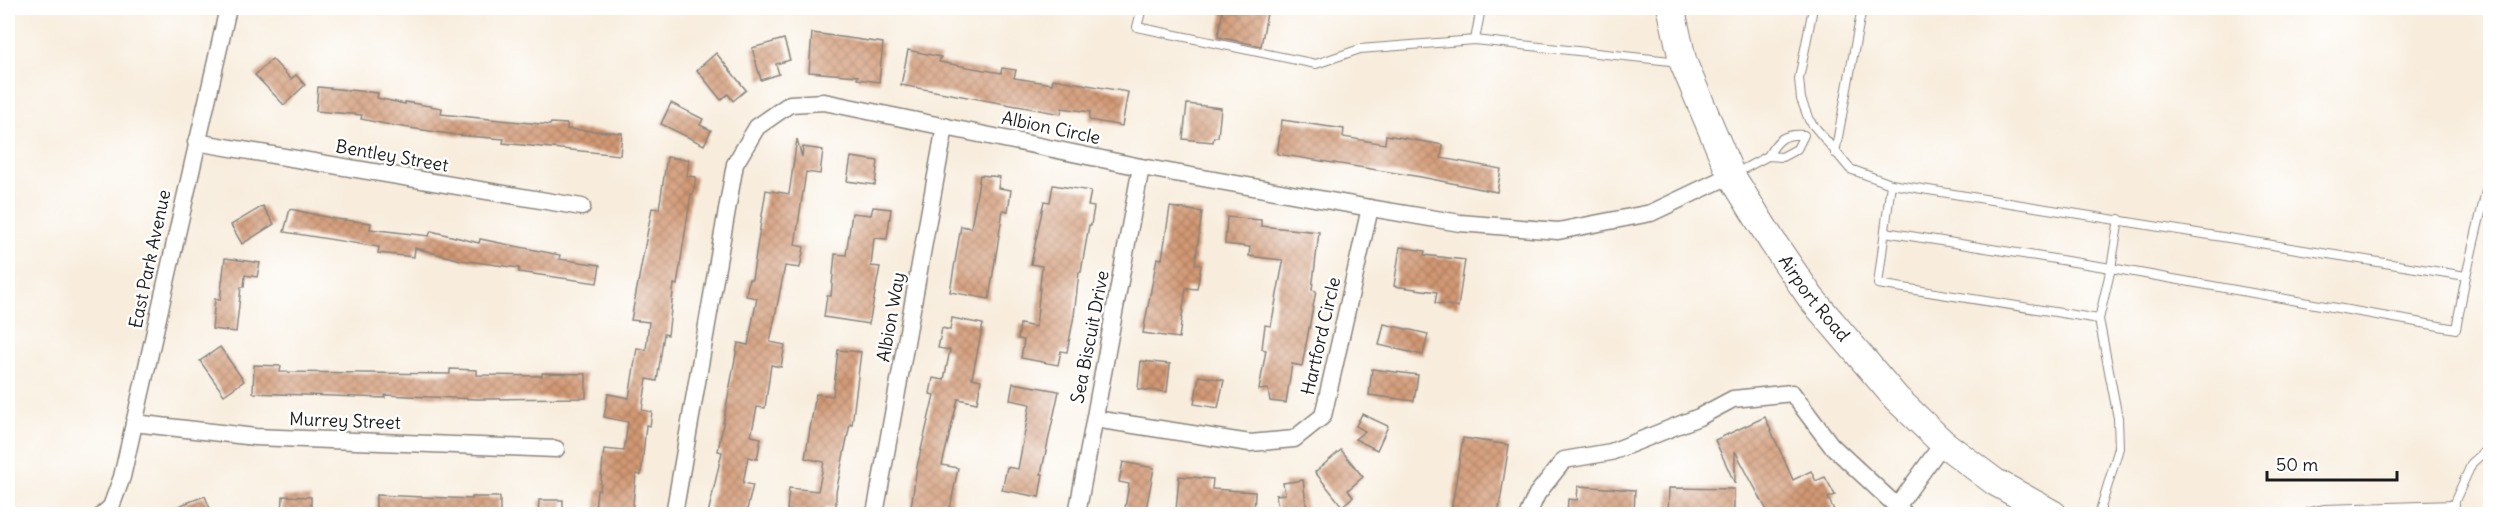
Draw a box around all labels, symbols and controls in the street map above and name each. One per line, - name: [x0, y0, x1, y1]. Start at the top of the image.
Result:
- street label: Albion Circle: [1000, 106, 1103, 149]
- street label: Bentley Street: [334, 134, 450, 177]
- street label: East Park Avenue: [124, 188, 175, 330]
- street label: Airport Road: [1774, 250, 1855, 346]
- street label: Sea Biscuit Drive: [1065, 268, 1114, 405]
- street label: Albion Way: [871, 270, 910, 364]
- street label: Hartford Circle: [1296, 275, 1345, 397]
- street label: Murrey Street: [289, 407, 401, 434]
- scale bar: [2267, 444, 2398, 482]
- text: 50 m: [2276, 453, 2318, 476]

